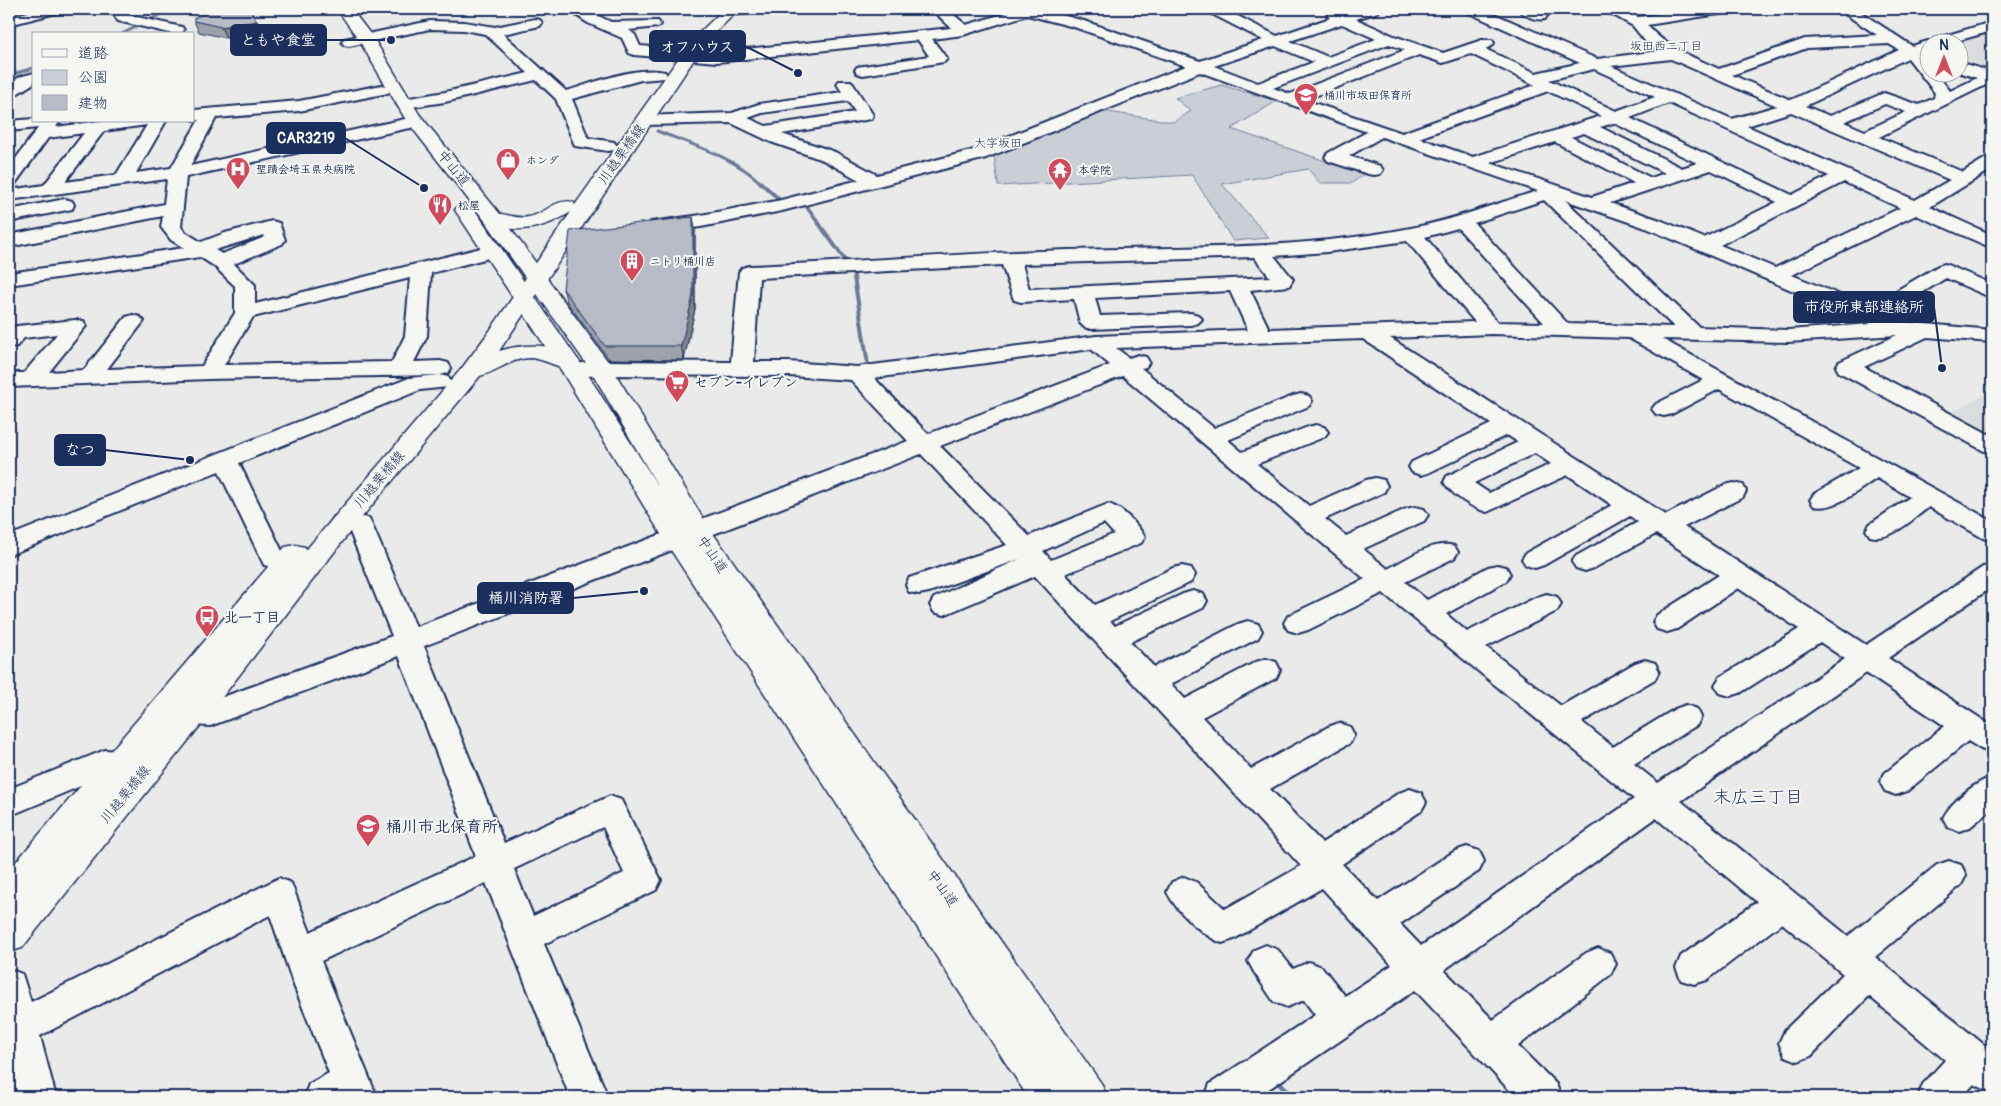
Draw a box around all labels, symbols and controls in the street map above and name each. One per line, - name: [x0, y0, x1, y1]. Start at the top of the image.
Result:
- callout: ともや食堂: [231, 25, 326, 55]
- text: ともや食堂: [240, 31, 316, 50]
- callout: オフハウス: [650, 31, 745, 61]
- legend: [32, 32, 195, 122]
- north arrow: [1918, 32, 1968, 82]
- text: N: [1939, 37, 1949, 54]
- text: オフハウス: [660, 38, 734, 57]
- district label: 坂田西二丁目: [1630, 39, 1702, 54]
- text: 道路: [78, 44, 108, 63]
- text: 公園: [78, 68, 108, 87]
- school or university icon: 桶川市坂田保育所: [1293, 82, 1319, 116]
- place label: 桶川市坂田保育所: [1324, 89, 1412, 102]
- text: 建物: [78, 94, 108, 113]
- street label: 川越栗橋線: [594, 121, 648, 188]
- callout: CAR3219: [267, 123, 345, 153]
- text: CAR3219: [277, 129, 335, 148]
- district label: 大字坂田: [974, 136, 1022, 151]
- street label: 中山道: [434, 147, 473, 190]
- shop icon: ホンダ: [495, 147, 521, 181]
- place label: ホンダ: [526, 154, 559, 167]
- hospital icon: 聖蹟会埼玉県央病院: [225, 156, 251, 190]
- temple icon: 本学院: [1047, 157, 1073, 191]
- place label: 聖蹟会埼玉県央病院: [256, 163, 355, 176]
- place label: 本学院: [1078, 164, 1111, 177]
- restaurant icon: 松屋: [427, 192, 453, 226]
- place label: 松屋: [458, 199, 480, 212]
- building icon: ニトリ桶川店: [619, 248, 645, 282]
- place label: ニトリ桶川店: [650, 255, 716, 268]
- callout: 市役所東部連絡所: [1794, 292, 1934, 322]
- text: 市役所東部連絡所: [1804, 298, 1924, 317]
- supermarket icon: セブン-イレブン: [664, 369, 690, 403]
- place label: セブン-イレブン: [694, 374, 798, 391]
- callout: なつ: [55, 435, 105, 465]
- text: なつ: [65, 441, 95, 460]
- street label: 川越栗橋線: [350, 447, 408, 512]
- street label: 中山道: [694, 532, 731, 576]
- callout: 桶川消防署: [478, 583, 573, 613]
- text: 桶川消防署: [488, 589, 564, 608]
- bus stop icon: 北一丁目: [194, 604, 220, 638]
- place label: 北一丁目: [224, 609, 280, 626]
- street label: 川越栗橋線: [97, 762, 154, 827]
- district label: 末広三丁目: [1713, 786, 1803, 809]
- school or university icon: 桶川市北保育所: [355, 813, 381, 847]
- place label: 桶川市北保育所: [386, 817, 498, 837]
- street label: 中山道: [924, 866, 962, 910]

